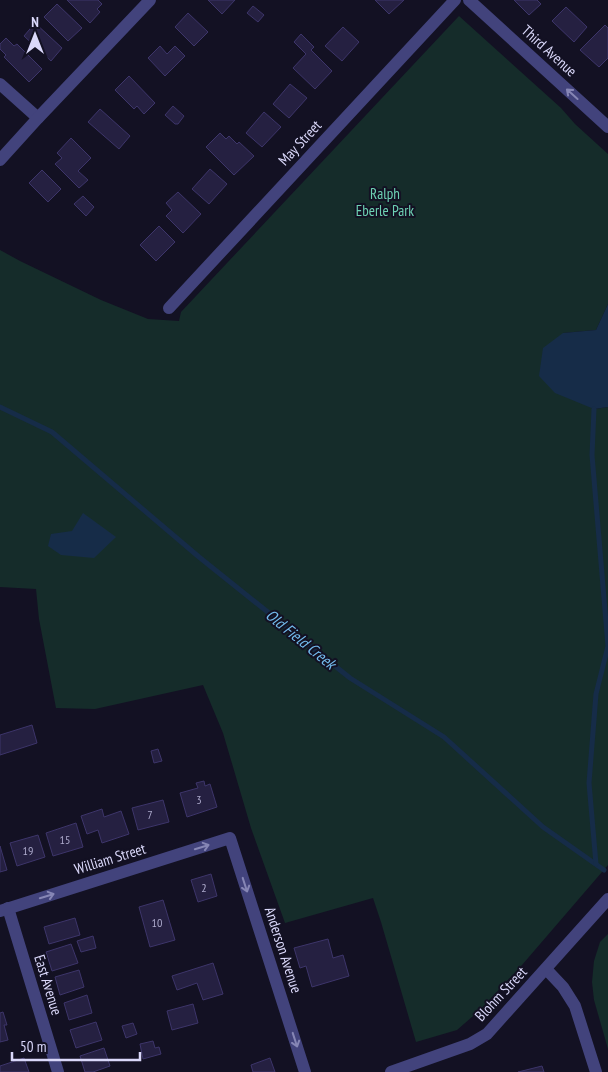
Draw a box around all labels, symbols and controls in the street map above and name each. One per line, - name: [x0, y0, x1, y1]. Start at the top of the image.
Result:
- north arrow: [10, 10, 60, 60]
- text: N: [31, 13, 39, 31]
- street label: Third Avenue: [518, 21, 581, 80]
- one-way arrow: [566, 88, 578, 100]
- street label: May Street: [274, 116, 325, 169]
- park label: Ralph Eberle Park: [356, 184, 414, 220]
- water label: Old Field Creek: [262, 605, 341, 674]
- house number: 3: [196, 792, 202, 807]
- house number: 7: [147, 807, 153, 822]
- house number: 15: [60, 832, 70, 847]
- street label: William Street: [72, 839, 148, 878]
- one-way arrow: [193, 842, 209, 852]
- house number: 19: [23, 843, 33, 858]
- one-way arrow: [241, 876, 250, 892]
- house number: 2: [201, 880, 207, 895]
- one-way arrow: [38, 891, 54, 901]
- street label: Anderson Avenue: [261, 904, 306, 995]
- house number: 10: [152, 915, 162, 930]
- street label: East Avenue: [30, 952, 67, 1017]
- street label: Blohm Street: [471, 962, 531, 1025]
- scale bar: [12, 1030, 140, 1062]
- one-way arrow: [290, 1031, 300, 1047]
- text: 50 m: [20, 1037, 46, 1056]

